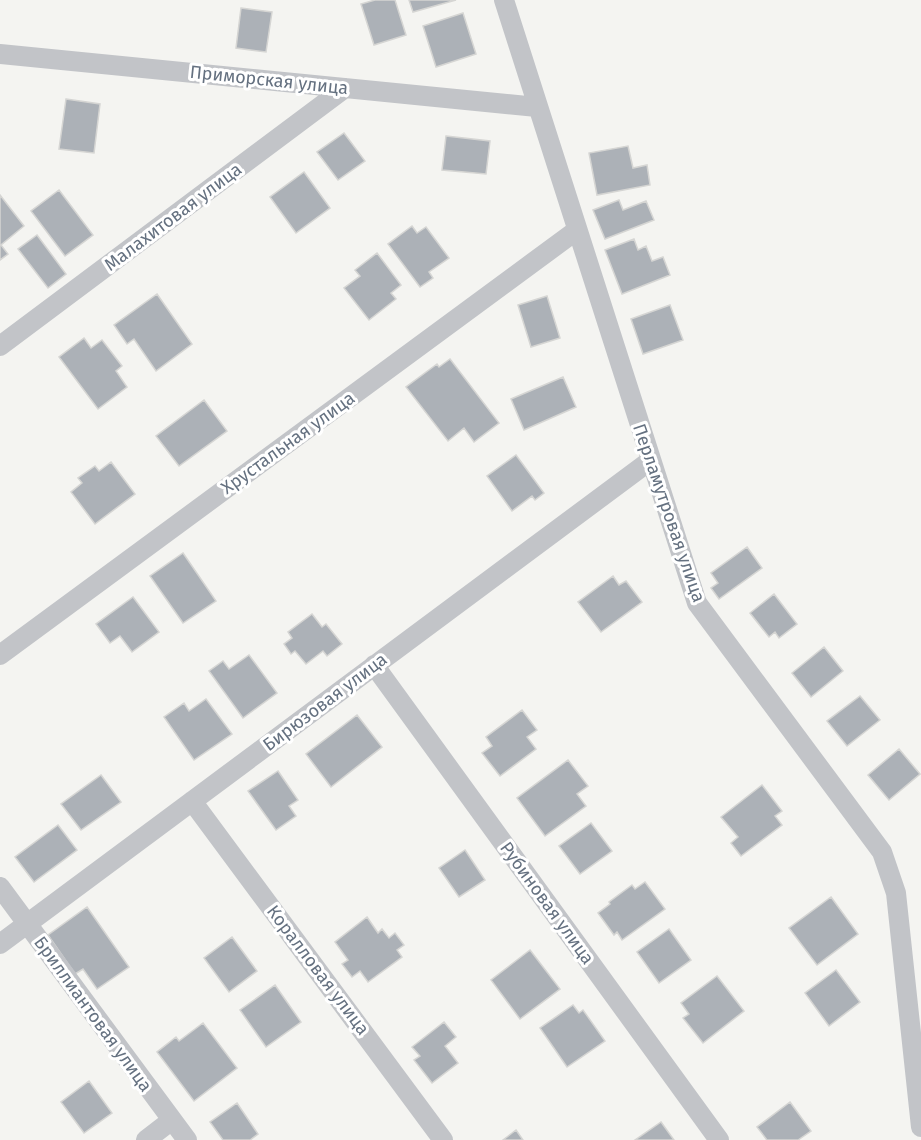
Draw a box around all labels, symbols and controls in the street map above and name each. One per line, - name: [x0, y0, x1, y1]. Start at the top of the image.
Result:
- street label: Приморская улица: [189, 61, 349, 99]
- street label: Малахитовая улица: [100, 158, 246, 276]
- street label: Хрустальная улица: [217, 387, 359, 499]
- street label: Перламутровая улица: [628, 421, 710, 605]
- street label: Бирюзовая улица: [259, 648, 391, 756]
- street label: Рубиновая улица: [495, 837, 599, 969]
- street label: Коралловая улица: [262, 901, 374, 1039]
- street label: Бриллиантовая улица: [29, 932, 157, 1096]

